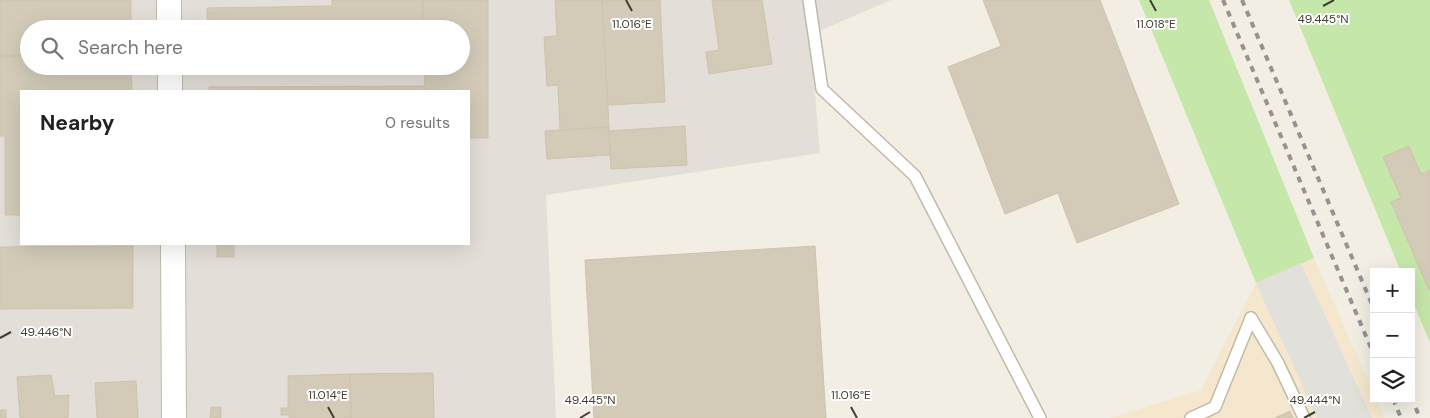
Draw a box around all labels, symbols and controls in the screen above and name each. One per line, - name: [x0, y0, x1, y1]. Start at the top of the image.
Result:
- text: 49.445°N: [1297, 11, 1349, 27]
- text: 11.016°E: [612, 16, 652, 32]
- text: 11.018°E: [1136, 16, 1176, 32]
- search box: [20, 20, 470, 75]
- icon: search: [38, 34, 66, 62]
- text: Search here: [78, 35, 183, 60]
- text: Nearby: [40, 109, 114, 137]
- text: 0 results: [385, 112, 450, 133]
- map controls: [1370, 268, 1415, 403]
- button: +: [1370, 268, 1415, 313]
- button: −: [1370, 313, 1415, 358]
- text: 49.446°N: [20, 324, 72, 340]
- button: layers: [1370, 358, 1415, 403]
- text: 11.014°E: [308, 387, 348, 403]
- text: 11.016°E: [831, 387, 871, 403]
- text: 49.445°N: [564, 392, 616, 408]
- text: 49.444°N: [1289, 392, 1341, 408]

